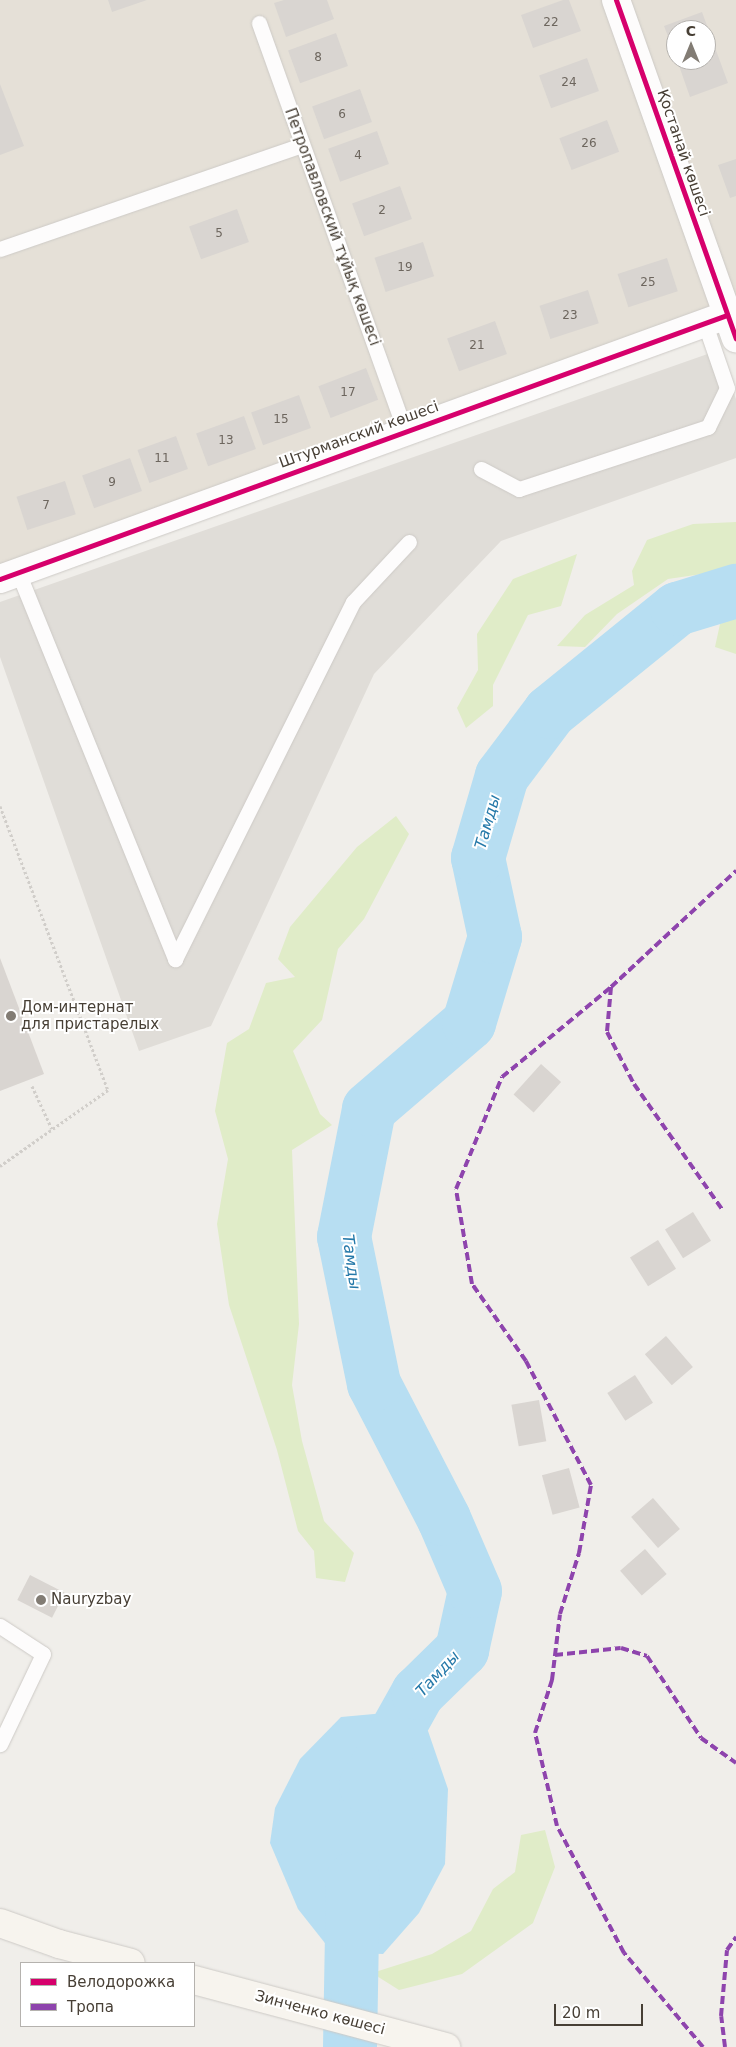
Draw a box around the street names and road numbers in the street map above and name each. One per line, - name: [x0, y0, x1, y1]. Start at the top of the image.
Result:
- street label: Қостанай көшесі: [653, 87, 713, 219]
- street label: Петропавловский тұйық көшесі: [281, 106, 383, 348]
- street label: Штурманский көшесі: [277, 398, 441, 472]
- street label: Зинченко көшесі: [253, 1987, 387, 2039]

